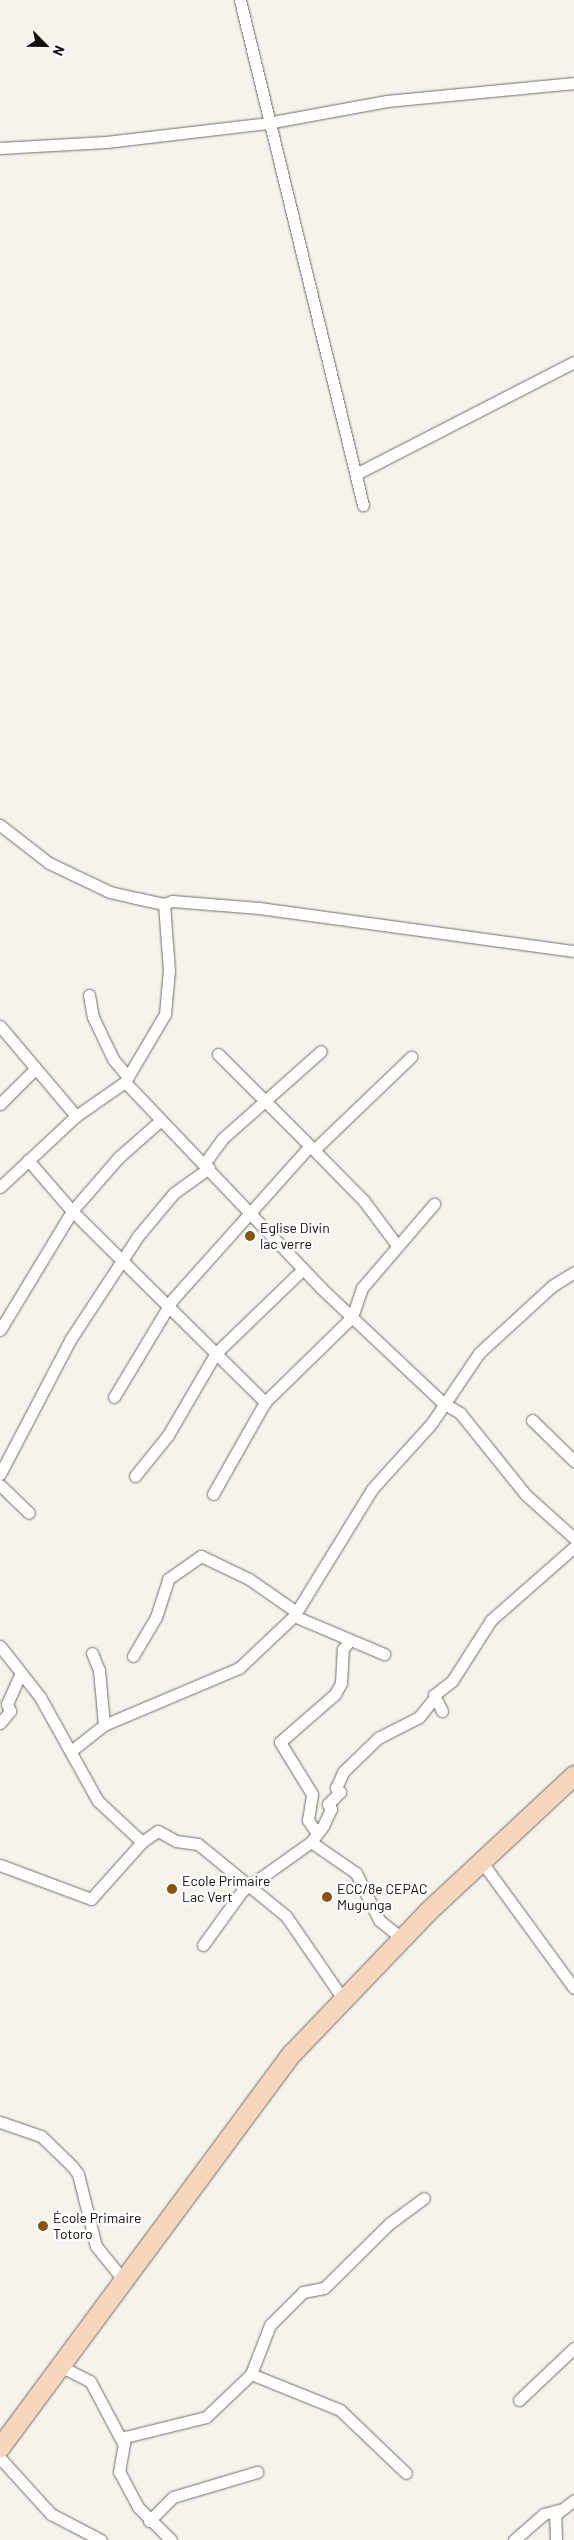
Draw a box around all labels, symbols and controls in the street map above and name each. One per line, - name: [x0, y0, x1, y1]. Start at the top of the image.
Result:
- north arrow: [20, 20, 70, 70]
- text: N: [50, 43, 69, 59]
- place label: Eglise Divin lac verre: [260, 1220, 330, 1252]
- marker: Eglise Divin lac verre: [244, 1230, 256, 1242]
- place label: Ecole Primaire Lac Vert: [182, 1873, 271, 1905]
- place label: ECC/8e CEPAC Mugunga: [337, 1881, 427, 1914]
- marker: Ecole Primaire Lac Vert: [166, 1883, 178, 1895]
- marker: ECC/8e CEPAC Mugunga: [321, 1891, 333, 1903]
- place label: École Primaire Totoro: [53, 2210, 142, 2242]
- marker: École Primaire Totoro: [37, 2220, 49, 2232]

